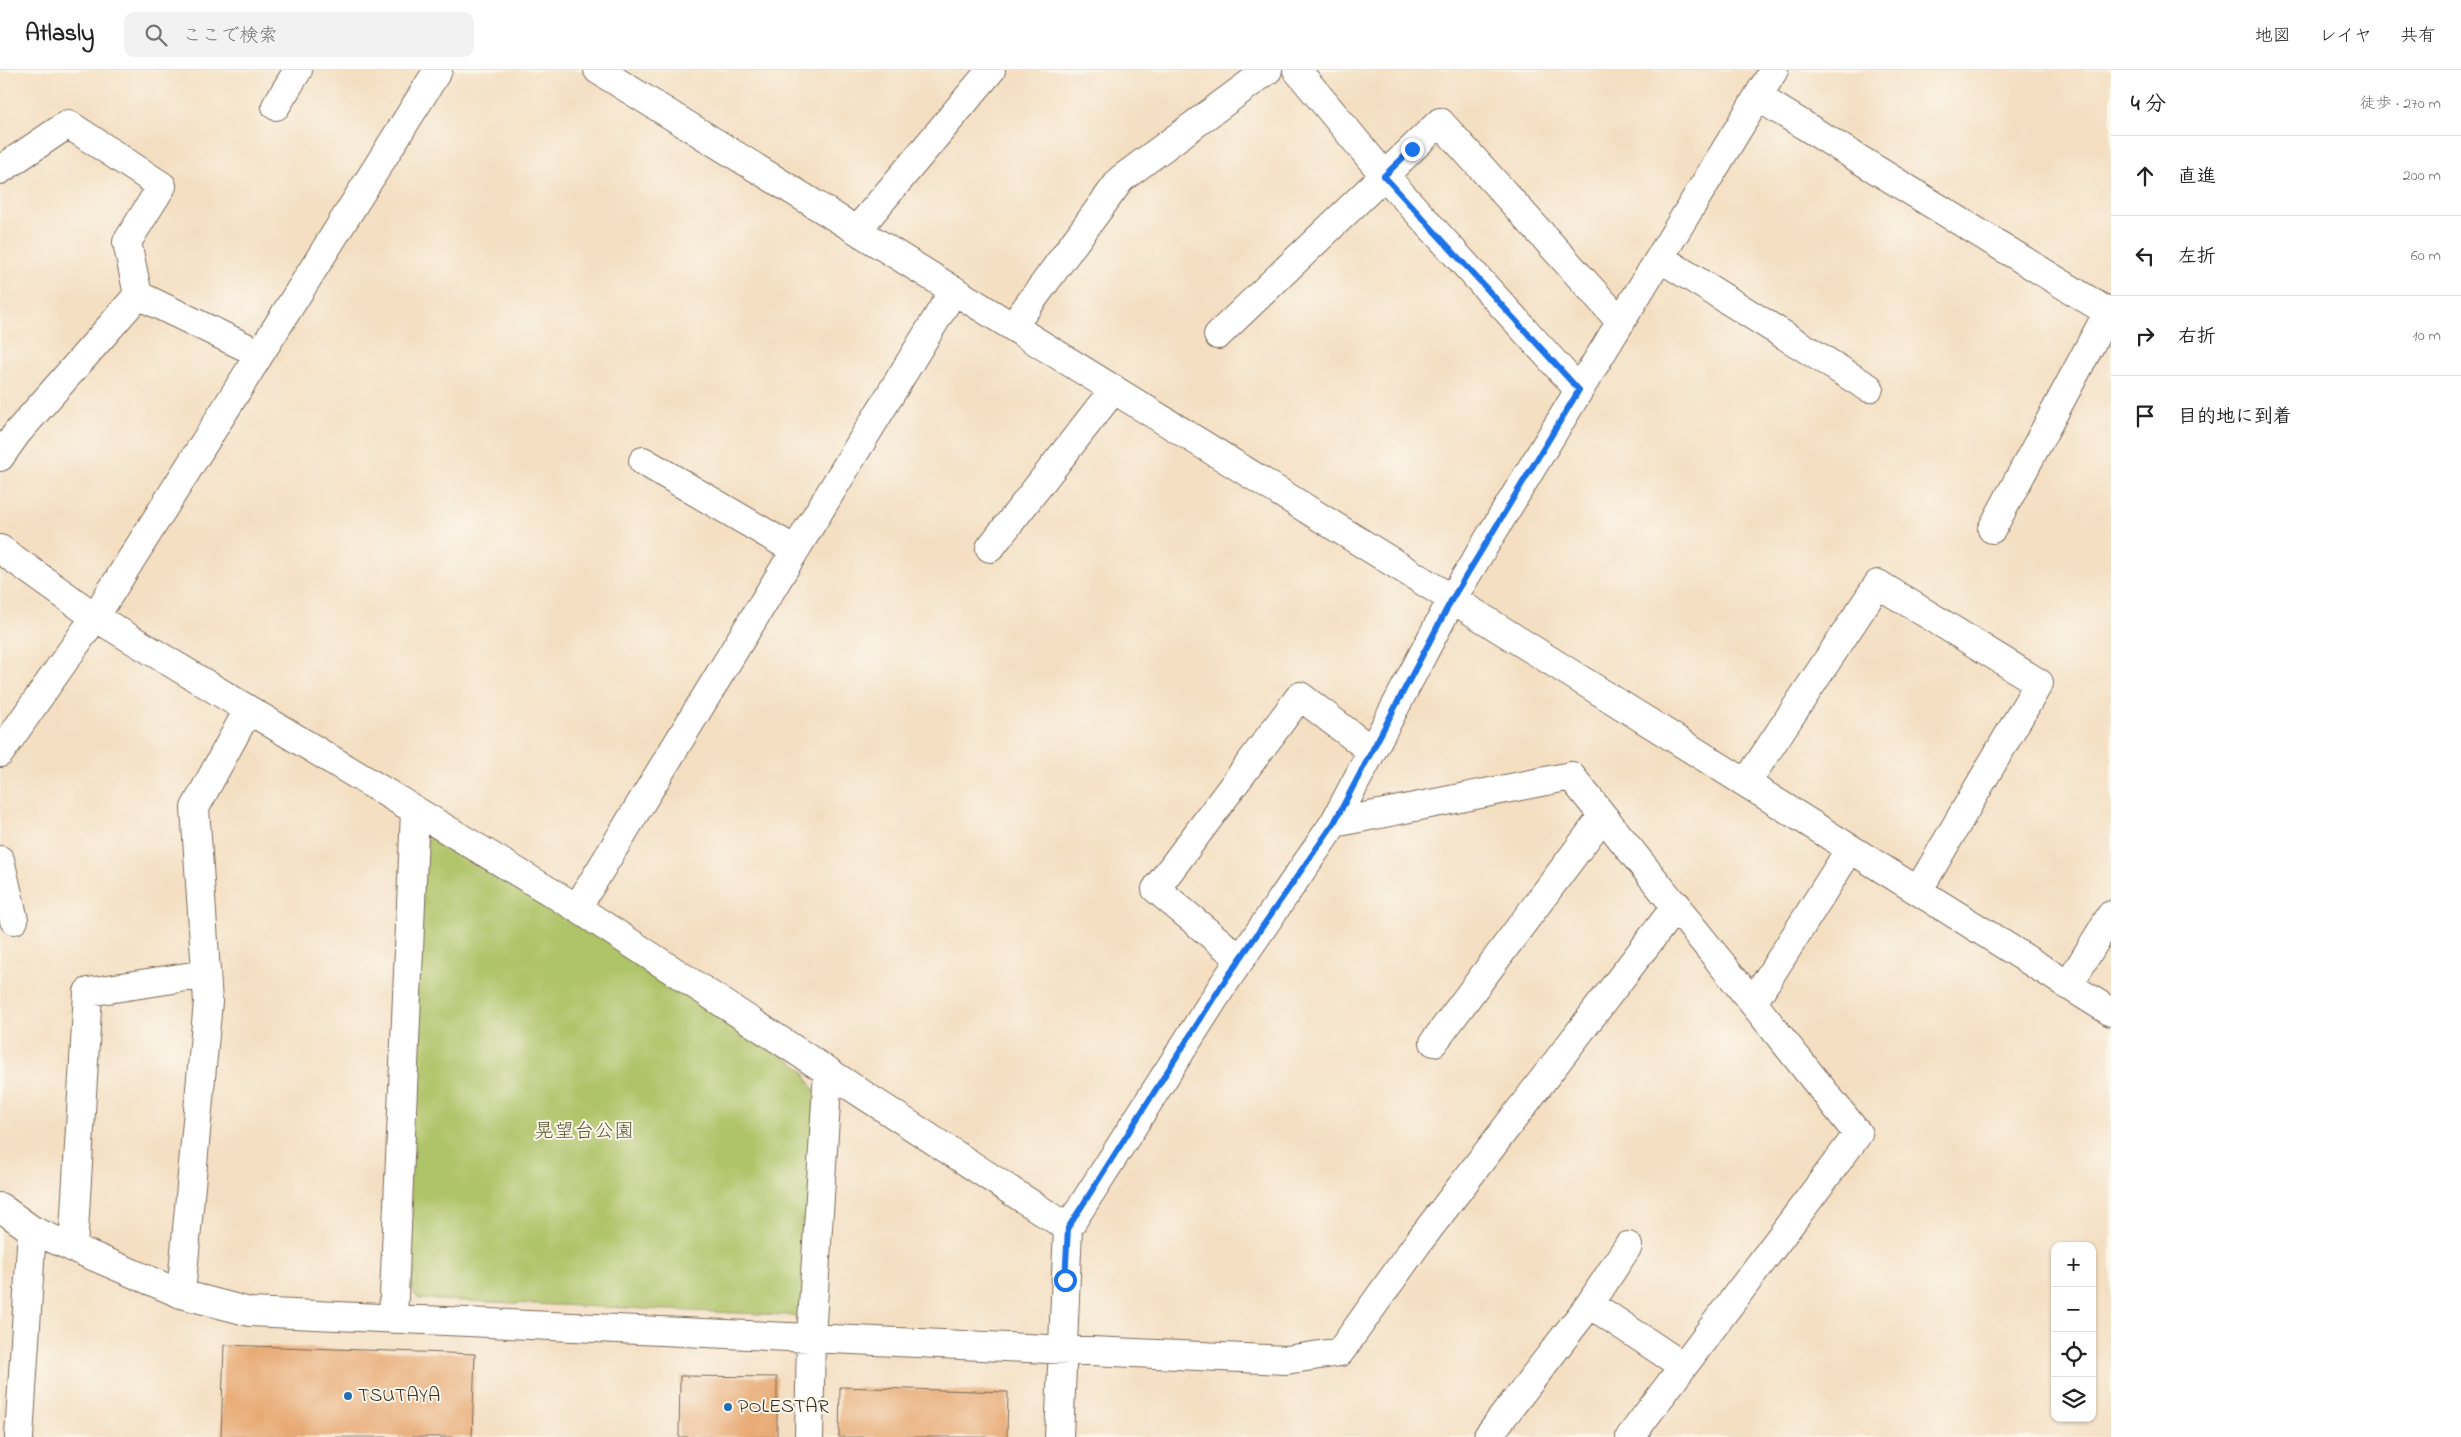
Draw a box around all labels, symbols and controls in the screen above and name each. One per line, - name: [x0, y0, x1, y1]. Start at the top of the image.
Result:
- search box: [124, 12, 474, 57]
- text: Atlasly: [25, 17, 94, 52]
- icon: search: [142, 21, 170, 49]
- text: ここで検索: [182, 23, 277, 50]
- text: 地図: [2255, 24, 2291, 50]
- text: レイヤ: [2319, 24, 2372, 50]
- text: 共有: [2400, 24, 2436, 50]
- text: 4 分: [2131, 90, 2166, 120]
- text: 徒歩 · 270 m: [2360, 92, 2441, 116]
- route end: [1401, 138, 1424, 161]
- icon: ahead: [2131, 162, 2159, 190]
- text: 直進: [2178, 164, 2216, 191]
- text: 200 m: [2403, 164, 2441, 188]
- icon: left: [2131, 242, 2159, 270]
- text: 左折: [2178, 244, 2216, 271]
- text: 60 m: [2411, 244, 2441, 268]
- icon: right: [2131, 322, 2159, 350]
- text: 右折: [2178, 324, 2216, 351]
- text: 10 m: [2413, 324, 2441, 348]
- icon: arrive: [2131, 402, 2159, 430]
- text: 目的地に到着: [2178, 404, 2292, 431]
- park label: 晃望台公園: [534, 1118, 634, 1147]
- map controls: [2051, 1242, 2096, 1422]
- button: +: [2051, 1242, 2096, 1287]
- route start: [1054, 1269, 1077, 1292]
- button: −: [2051, 1287, 2096, 1332]
- button: locate: [2051, 1332, 2096, 1377]
- button: layers: [2051, 1377, 2096, 1422]
- place label: TSUTAYA: [358, 1382, 440, 1411]
- marker: TSUTAYA: [342, 1390, 354, 1402]
- place label: POLESTAR: [738, 1393, 830, 1422]
- marker: POLESTAR: [722, 1401, 734, 1413]

